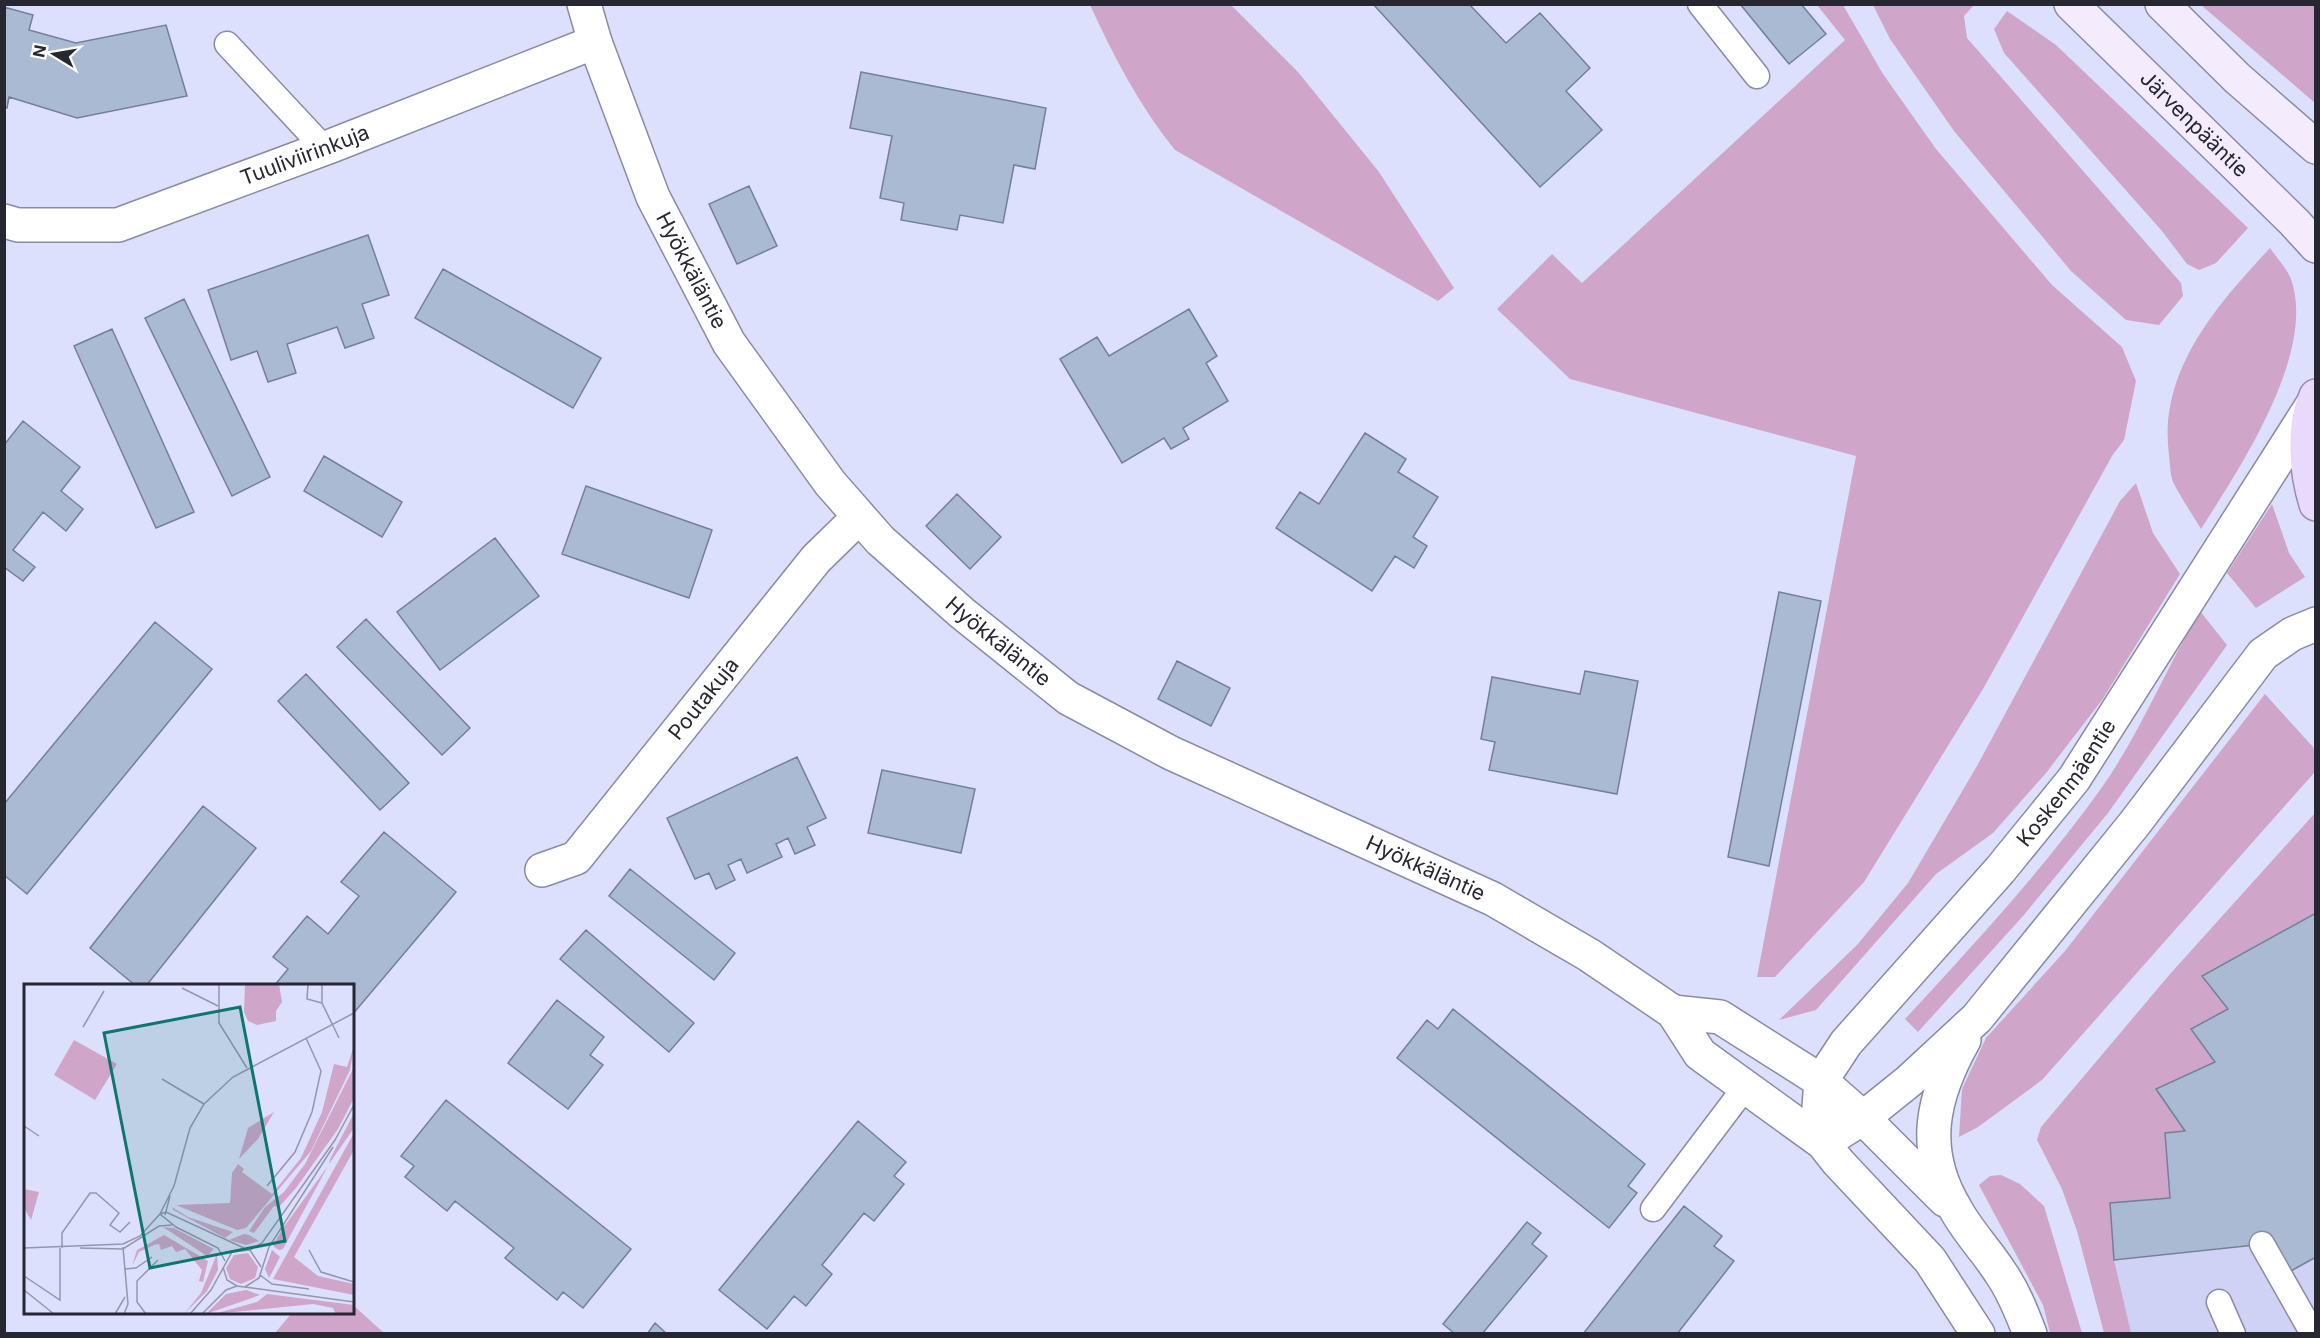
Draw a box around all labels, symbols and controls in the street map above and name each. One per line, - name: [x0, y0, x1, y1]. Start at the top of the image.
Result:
- north arrow: [24, 24, 84, 84]
- text: N: [28, 43, 50, 59]
- street label: Järvenpääntie: [2135, 66, 2254, 182]
- street label: Tuuliviirinkuja: [237, 119, 373, 190]
- street label: Hyökkäläntie: [651, 208, 732, 333]
- street label: Hyökkäläntie: [941, 591, 1056, 691]
- street label: Poutakuja: [663, 653, 744, 745]
- street label: Koskenmäentie: [2011, 714, 2121, 851]
- street label: Hyökkäläntie: [1362, 830, 1489, 906]
- inset map: [24, 984, 354, 1314]

